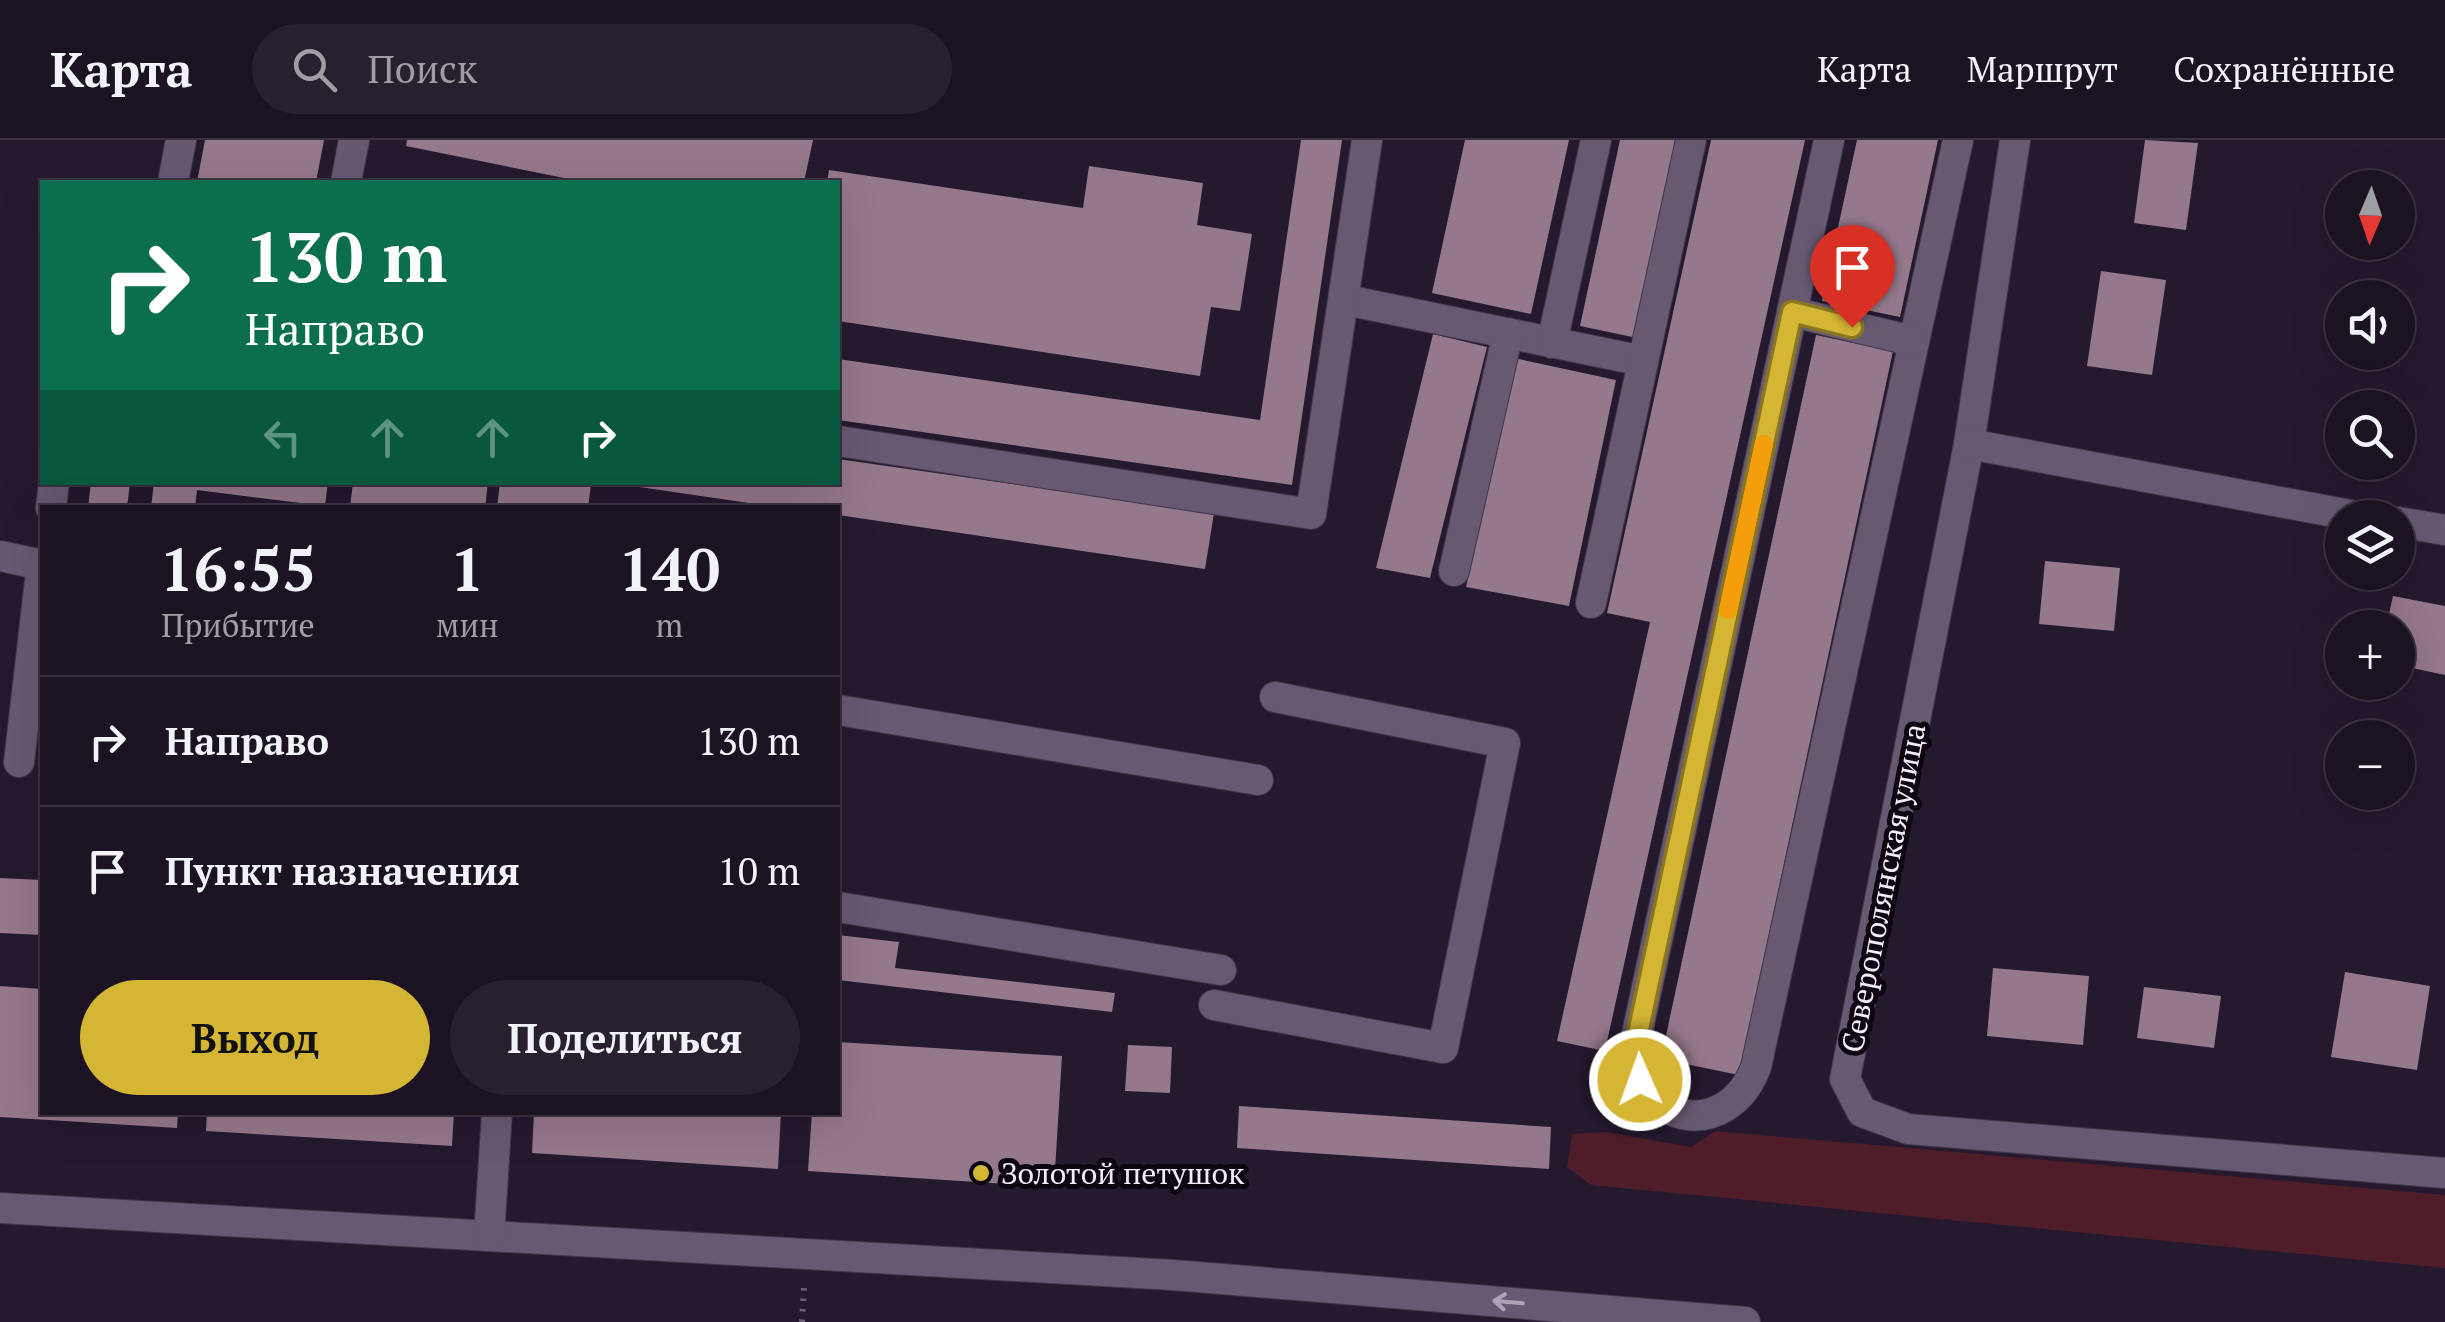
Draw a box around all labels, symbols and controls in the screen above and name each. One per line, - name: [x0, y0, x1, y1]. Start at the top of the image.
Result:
- search box: [252, 24, 952, 114]
- text: Карта: [50, 37, 192, 101]
- icon: search: [287, 42, 342, 97]
- text: Поиск: [367, 44, 477, 94]
- text: Карта: [1817, 46, 1912, 92]
- text: Маршрут: [1967, 46, 2118, 92]
- text: Сохранённые: [2173, 46, 2395, 92]
- north arrow: [2325, 170, 2415, 260]
- map controls: [2325, 170, 2415, 810]
- text: 130 m: [245, 209, 447, 302]
- icon: right: [80, 220, 210, 350]
- pin: [1810, 225, 1895, 328]
- icon: arrive: [1825, 240, 1880, 295]
- button: sound: [2325, 280, 2415, 370]
- text: Направо: [245, 298, 425, 358]
- button: search: [2325, 390, 2415, 480]
- icon: left: [255, 410, 310, 465]
- icon: ahead: [360, 410, 415, 465]
- icon: ahead: [465, 410, 520, 465]
- icon: right: [570, 410, 625, 465]
- button: layers: [2325, 500, 2415, 590]
- text: 16:55: [160, 529, 316, 608]
- text: 1: [450, 529, 484, 608]
- text: 140: [618, 529, 720, 608]
- text: Прибытие: [161, 604, 315, 646]
- text: мин: [436, 604, 499, 646]
- text: m: [655, 604, 683, 646]
- button: +: [2325, 610, 2415, 700]
- icon: right: [80, 714, 135, 769]
- text: Направо: [165, 716, 329, 766]
- text: 130 m: [697, 716, 800, 766]
- street label: Северополянская улица: [1831, 720, 1935, 1056]
- button: −: [2325, 720, 2415, 810]
- icon: arrive: [80, 844, 135, 899]
- text: Пункт назначения: [165, 846, 520, 896]
- text: 10 m: [717, 846, 800, 896]
- button: Выход: [80, 980, 430, 1095]
- button: Поделиться: [450, 980, 800, 1095]
- position arrow: [1588, 1028, 1692, 1132]
- place label: Золотой петушок: [1001, 1153, 1245, 1193]
- marker: Золотой петушок: [970, 1162, 992, 1184]
- one-way arrow: [1493, 1292, 1525, 1311]

